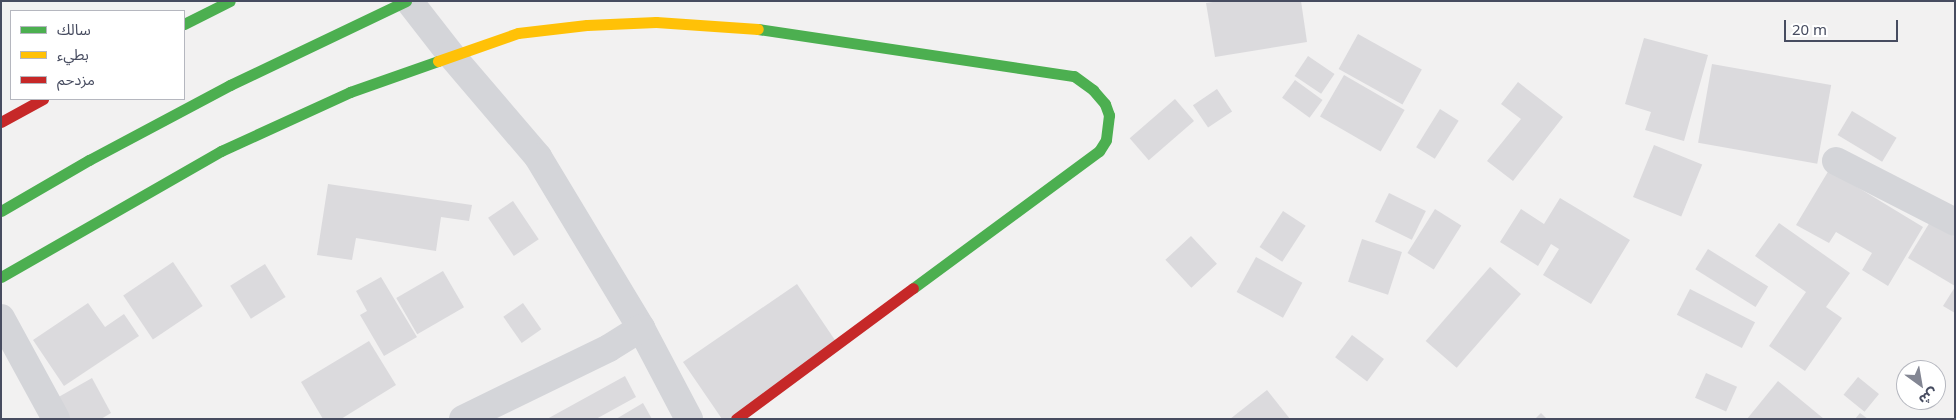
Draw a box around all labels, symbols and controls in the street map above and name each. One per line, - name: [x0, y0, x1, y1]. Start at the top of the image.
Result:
- legend: [10, 10, 185, 100]
- scale bar: [1786, 10, 1900, 42]
- text: سالك: [57, 19, 91, 39]
- text: 20 m: [1792, 19, 1827, 39]
- text: بطيء: [57, 44, 89, 64]
- text: مزدحم: [57, 69, 95, 89]
- north arrow: [1896, 360, 1946, 410]
- text: ش: [1916, 384, 1942, 410]

